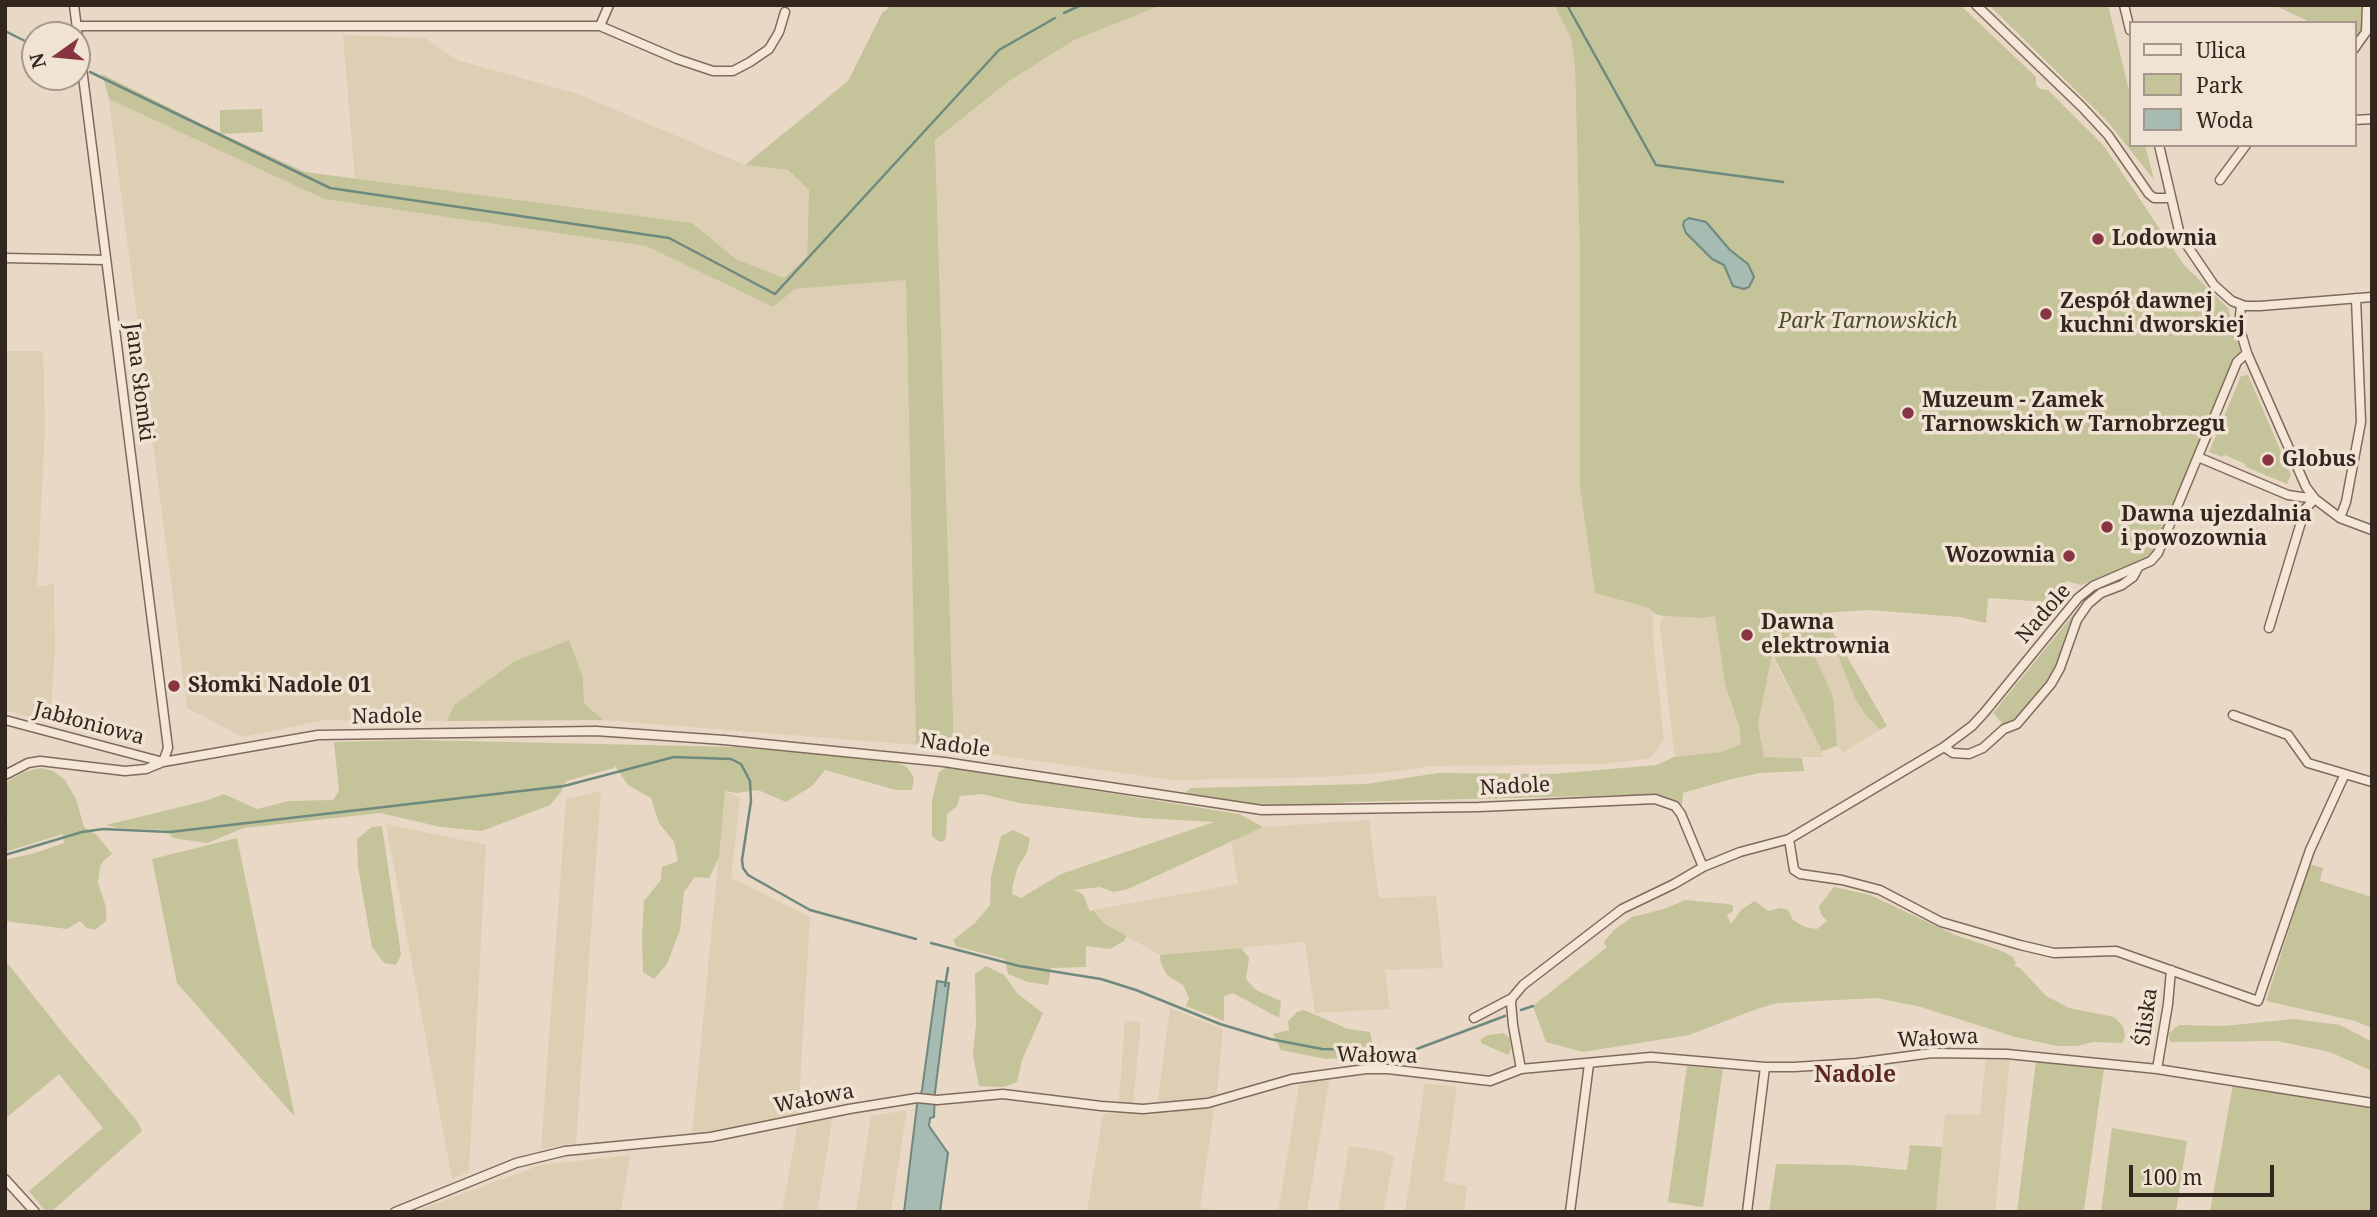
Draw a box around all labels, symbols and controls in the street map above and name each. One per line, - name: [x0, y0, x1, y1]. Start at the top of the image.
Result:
- north arrow: [21, 21, 91, 91]
- legend: [2128, 21, 2356, 147]
- text: Ulica: [2196, 36, 2246, 64]
- text: N: [23, 50, 52, 72]
- text: Park: [2196, 71, 2243, 99]
- text: Woda: [2196, 106, 2254, 134]
- place label: Lodownia: [2112, 226, 2217, 252]
- marker: Lodownia: [2090, 231, 2106, 247]
- place label: Zespół dawnej kuchni dworskiej: [2060, 289, 2245, 339]
- marker: Zespół dawnej kuchni dworskiej: [2038, 306, 2054, 322]
- park label: Park Tarnowskich: [1778, 309, 1958, 335]
- street label: Jana Słomki: [119, 321, 159, 443]
- place label: Muzeum - Zamek Tarnowskich w Tarnobrzegu: [1922, 388, 2225, 438]
- marker: Muzeum - Zamek Tarnowskich w Tarnobrzegu: [1900, 405, 1916, 421]
- place label: Globus: [2282, 447, 2356, 473]
- marker: Globus: [2260, 452, 2276, 468]
- place label: Dawna ujezdalnia i powozownia: [2121, 502, 2312, 552]
- marker: Dawna ujezdalnia i powozownia: [2099, 519, 2115, 535]
- place label: Wozownia: [1945, 543, 2055, 569]
- marker: Wozownia: [2061, 548, 2077, 564]
- street label: Nadole: [2011, 579, 2077, 649]
- place label: Dawna elektrownia: [1761, 610, 1890, 660]
- marker: Dawna elektrownia: [1739, 627, 1755, 643]
- place label: Słomki Nadole 01: [188, 673, 372, 699]
- marker: Słomki Nadole 01: [166, 678, 182, 694]
- street label: Jabłoniowa: [31, 697, 147, 751]
- street label: Nadole: [351, 704, 423, 730]
- street label: Nadole: [918, 729, 992, 763]
- street label: Nadole: [1479, 773, 1551, 801]
- street label: Śliska: [2130, 986, 2164, 1048]
- street label: Wałowa: [1897, 1024, 1979, 1054]
- street label: Wałowa: [1336, 1043, 1418, 1069]
- district label: Nadole: [1814, 1061, 1896, 1089]
- street label: Wałowa: [772, 1079, 856, 1119]
- scale bar: [2132, 1150, 2277, 1194]
- text: 100 m: [2142, 1163, 2203, 1191]

